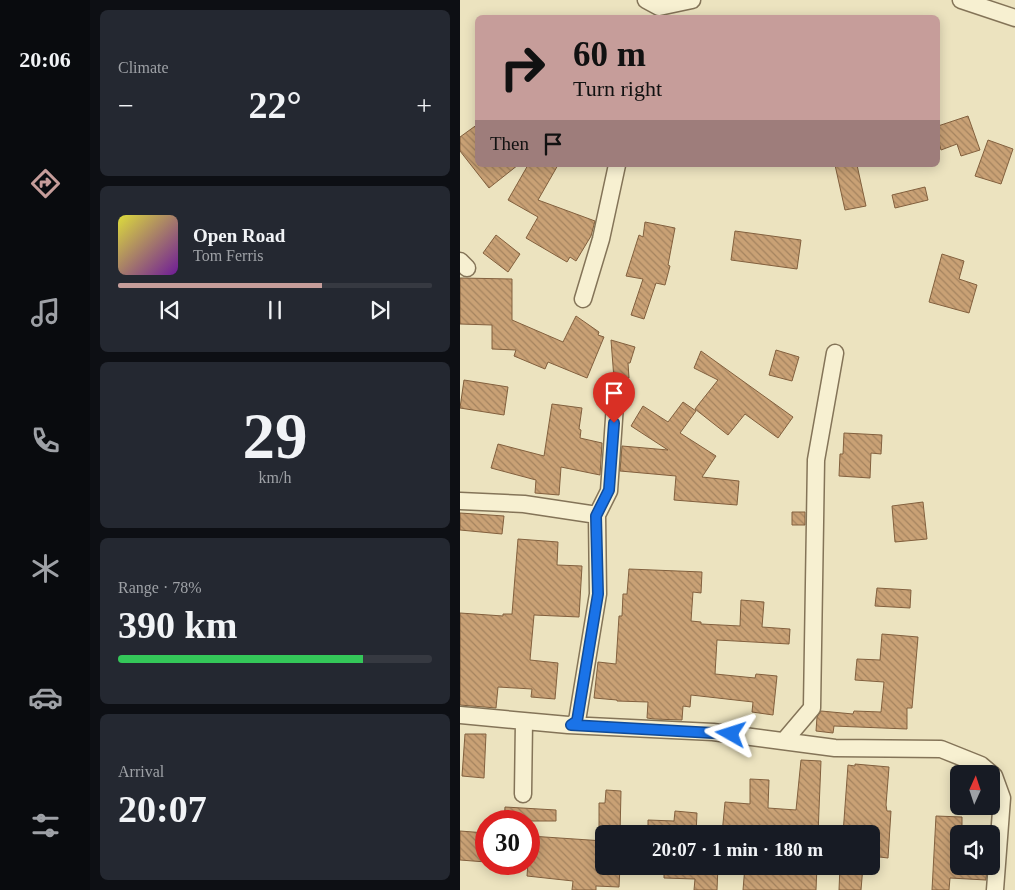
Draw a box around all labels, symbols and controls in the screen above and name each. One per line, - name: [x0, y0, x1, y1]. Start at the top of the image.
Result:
- icon: right: [490, 35, 555, 100]
- text: 60 m: [573, 35, 646, 74]
- text: 20:06: [19, 47, 71, 72]
- text: Climate: [118, 59, 169, 76]
- text: Turn right: [573, 76, 662, 101]
- text: 22°: [248, 84, 302, 126]
- text: −: [118, 90, 134, 121]
- text: +: [416, 90, 432, 121]
- icon: arrive: [539, 130, 567, 158]
- text: Then: [490, 133, 529, 154]
- icon: directions: [28, 166, 63, 201]
- text: Open Road: [193, 225, 285, 246]
- text: Tom Ferris: [193, 247, 263, 264]
- icon: music: [28, 295, 63, 330]
- icon: previous: [156, 296, 184, 324]
- icon: pause: [261, 296, 289, 324]
- icon: next: [366, 296, 394, 324]
- pin: [593, 372, 635, 423]
- icon: arrive: [600, 379, 628, 407]
- text: 29: [243, 400, 308, 472]
- icon: phone: [28, 423, 63, 458]
- text: km/h: [259, 469, 291, 486]
- icon: climate: [28, 551, 63, 586]
- text: Range · 78%: [118, 579, 202, 596]
- text: 390 km: [118, 604, 237, 646]
- icon: car: [28, 680, 63, 715]
- position arrow: [704, 707, 756, 759]
- text: Arrival: [118, 763, 164, 780]
- north arrow: [950, 765, 1000, 815]
- map controls: [950, 765, 1000, 875]
- text: 20:07: [118, 788, 207, 830]
- icon: filters: [28, 808, 63, 843]
- speed limit sign: 30: [475, 810, 540, 875]
- button: sound: [950, 825, 1000, 875]
- text: 20:07 · 1 min · 180 m: [652, 839, 823, 860]

